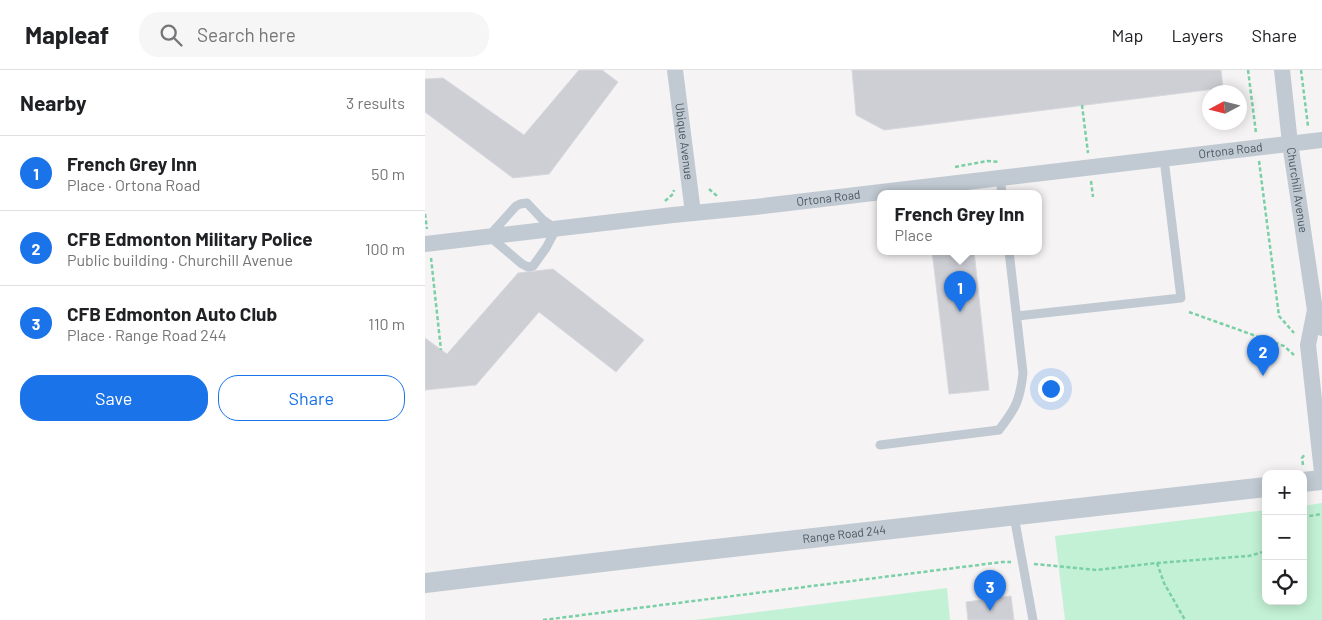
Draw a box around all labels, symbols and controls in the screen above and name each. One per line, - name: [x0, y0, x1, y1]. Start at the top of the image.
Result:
- search box: [139, 12, 489, 57]
- text: Mapleaf: [25, 20, 109, 49]
- icon: search: [157, 21, 185, 49]
- text: Search here: [197, 23, 296, 46]
- text: Map: [1111, 24, 1143, 46]
- text: Layers: [1171, 24, 1224, 46]
- text: Share: [1252, 24, 1297, 46]
- north arrow: [1202, 85, 1247, 130]
- text: Nearby: [20, 90, 86, 115]
- text: 3 results: [346, 93, 405, 112]
- street label: Ubique Avenue: [673, 102, 697, 181]
- street label: Ortona Road: [1198, 139, 1263, 161]
- street label: Churchill Avenue: [1285, 146, 1311, 234]
- text: French Grey Inn: [67, 152, 197, 175]
- text: 1: [33, 164, 39, 183]
- text: 50 m: [371, 164, 405, 183]
- text: Place · Ortona Road: [67, 175, 201, 194]
- street label: Ortona Road: [796, 187, 861, 208]
- popup: [877, 190, 1042, 255]
- text: French Grey Inn: [895, 202, 1024, 225]
- text: Place: [895, 225, 933, 244]
- text: CFB Edmonton Military Police: [67, 227, 313, 250]
- text: 2: [32, 239, 40, 258]
- text: 100 m: [365, 239, 405, 258]
- text: Public building · Churchill Avenue: [67, 250, 293, 269]
- pin: 1: [944, 271, 976, 312]
- text: CFB Edmonton Auto Club: [67, 302, 277, 325]
- text: 3: [32, 314, 40, 333]
- text: 110 m: [368, 314, 405, 333]
- text: Place · Range Road 244: [67, 325, 227, 344]
- pin: 2: [1247, 335, 1279, 376]
- button: Save: [20, 375, 208, 421]
- button: Share: [218, 375, 405, 421]
- your location: [1038, 376, 1064, 402]
- map controls: [1262, 470, 1307, 605]
- button: +: [1262, 470, 1307, 515]
- button: −: [1262, 515, 1307, 560]
- street label: Range Road 244: [802, 522, 887, 545]
- button: locate: [1262, 560, 1307, 605]
- pin: 3: [974, 570, 1006, 611]

